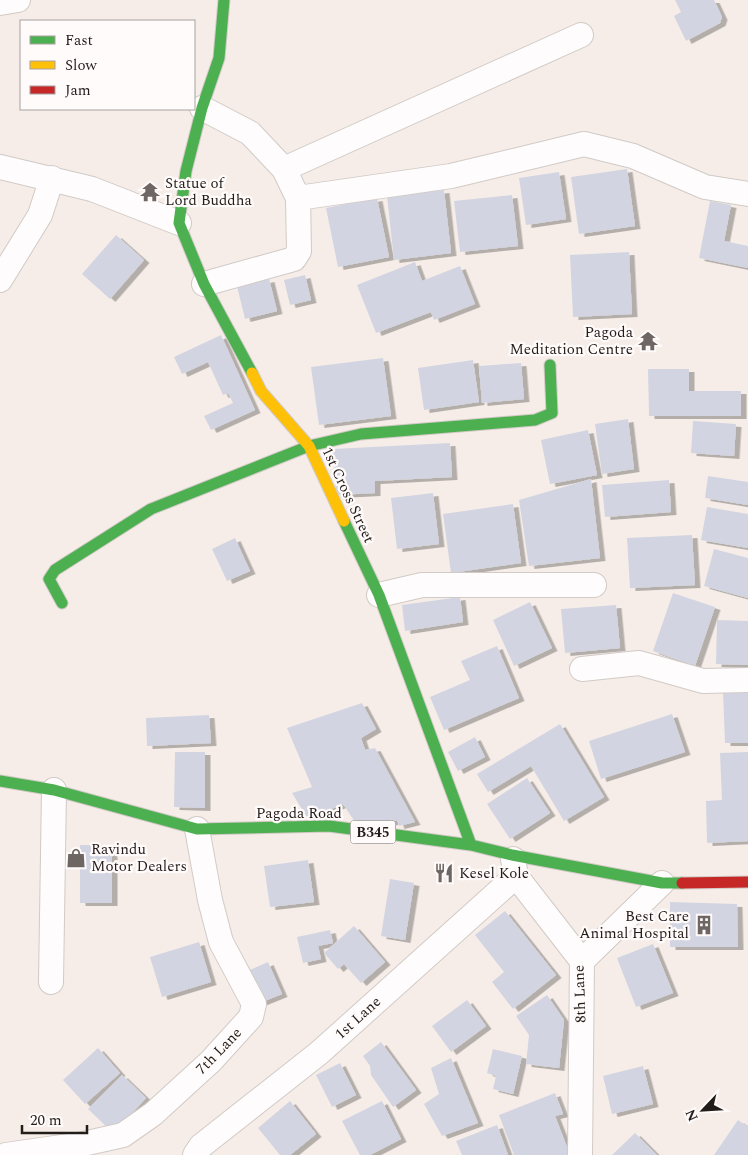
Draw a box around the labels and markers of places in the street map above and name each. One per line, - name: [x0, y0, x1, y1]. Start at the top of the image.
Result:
- place label: Statue of Lord Buddha: [165, 172, 252, 212]
- temple icon: Statue of Lord Buddha: [139, 181, 161, 203]
- place label: Pagoda Meditation Centre: [509, 321, 634, 361]
- temple icon: Pagoda Meditation Centre: [637, 330, 659, 352]
- place label: Ravindu Motor Dealers: [91, 838, 187, 878]
- shop icon: Ravindu Motor Dealers: [65, 847, 87, 869]
- restaurant icon: Kesel Kole: [433, 862, 455, 884]
- place label: Kesel Kole: [459, 862, 529, 885]
- place label: Best Care Animal Hospital: [579, 905, 689, 945]
- building icon: Best Care Animal Hospital: [693, 914, 715, 936]

